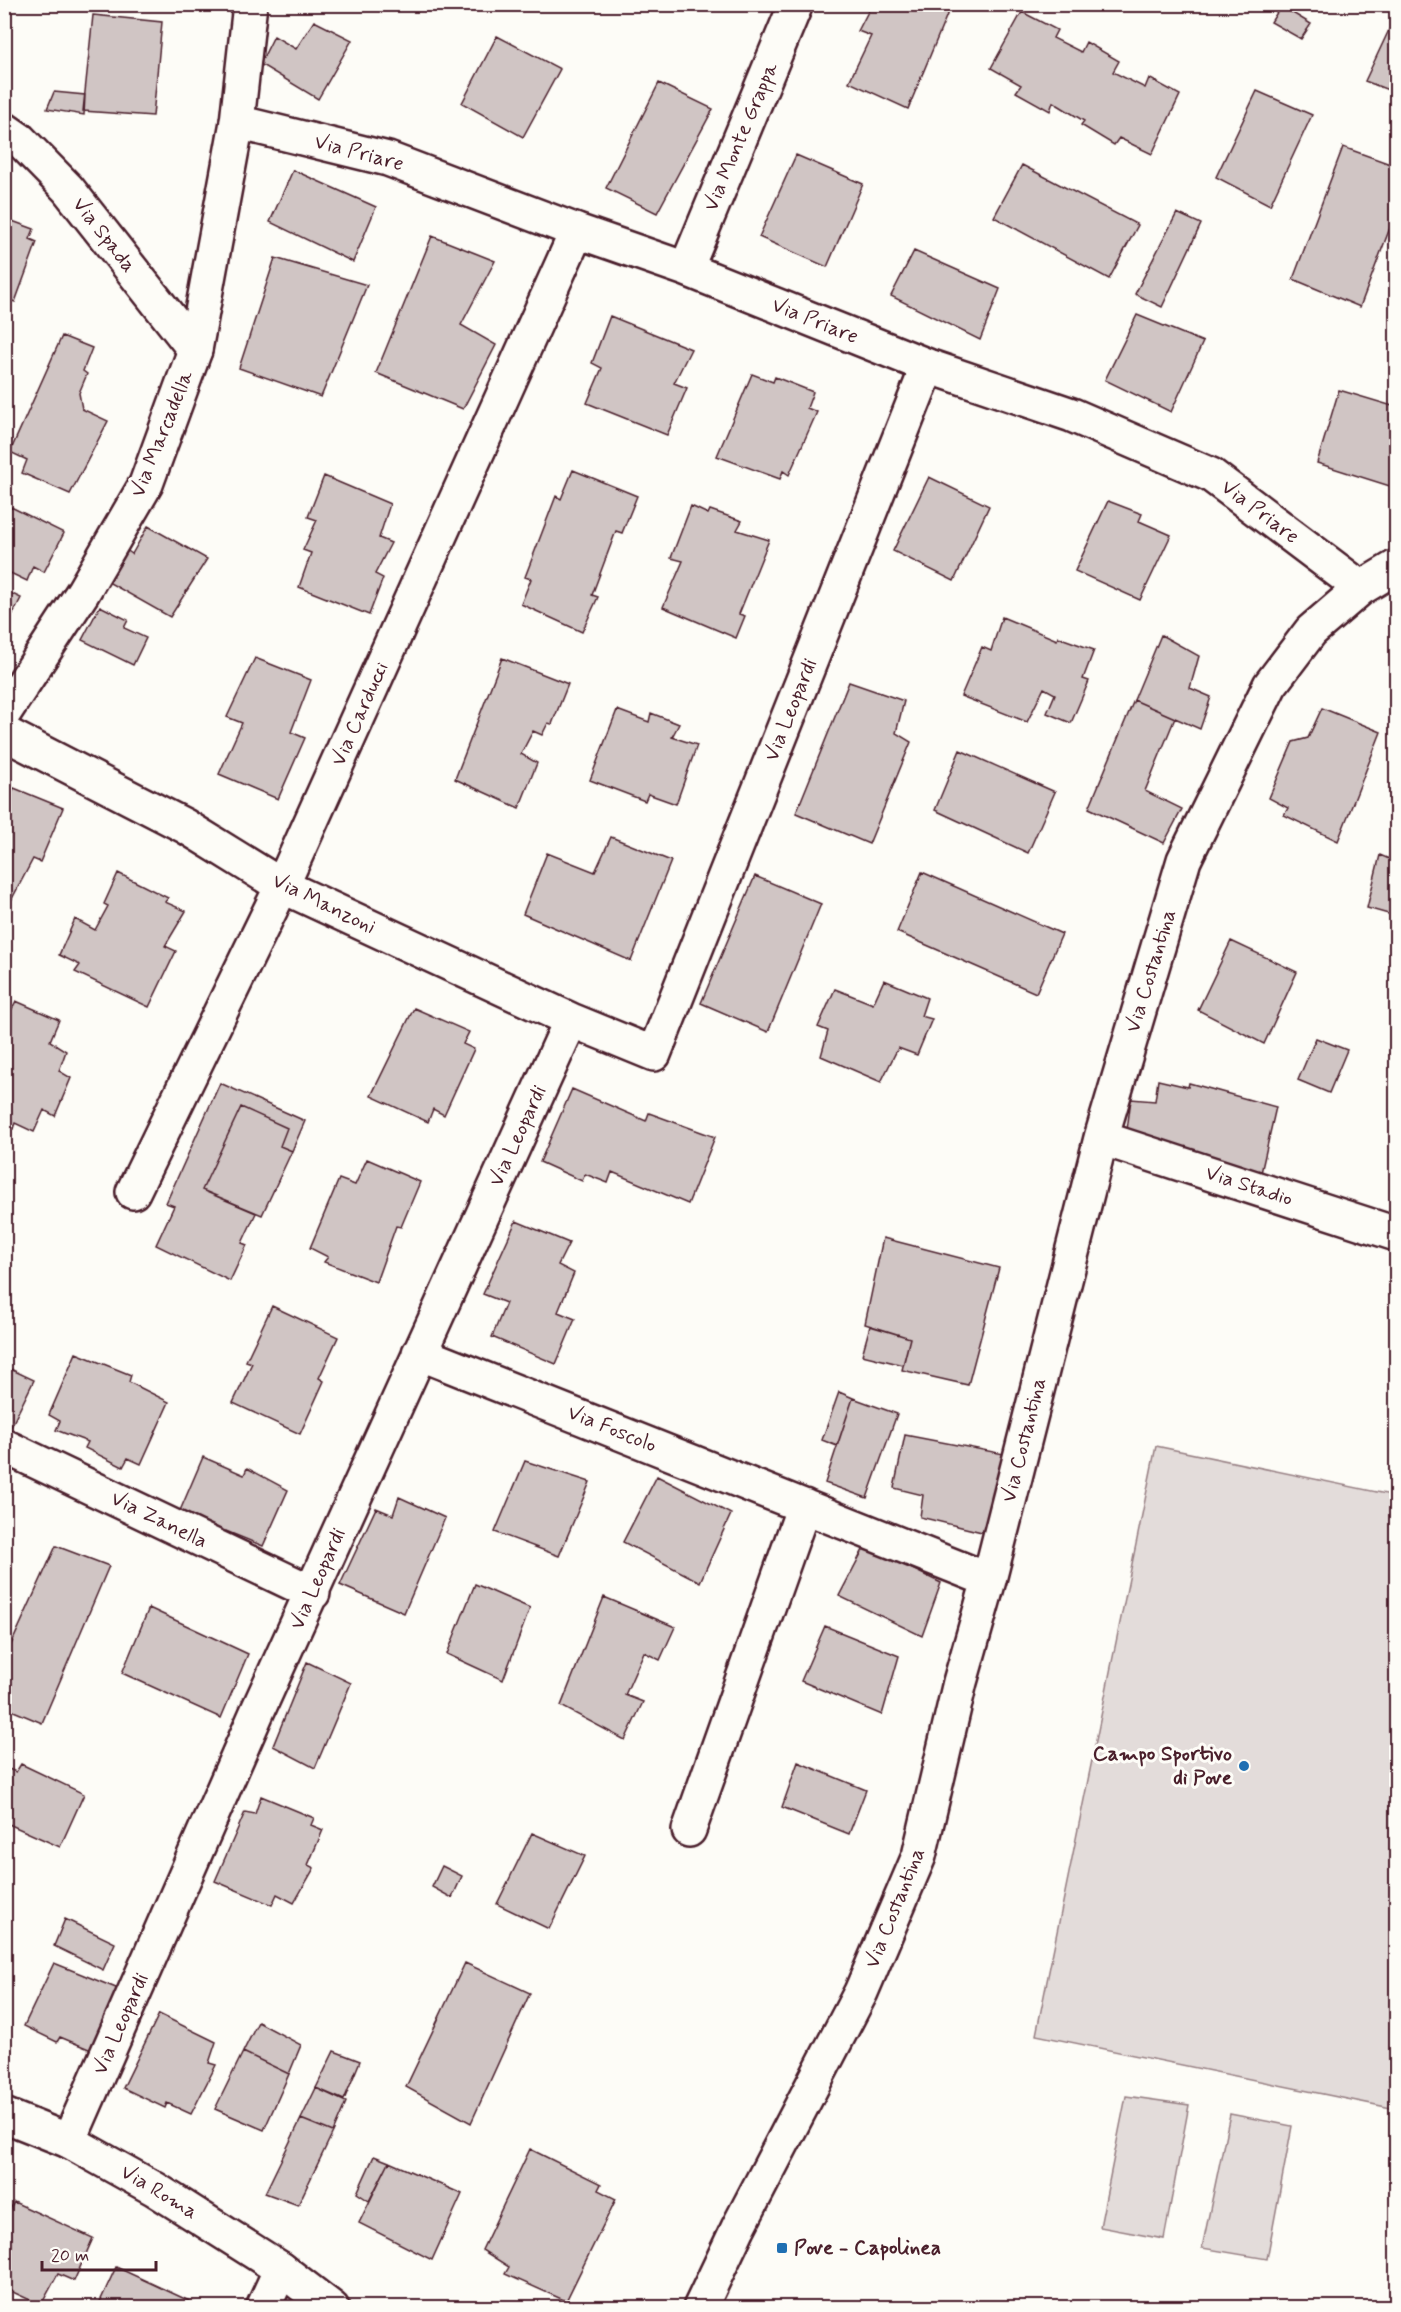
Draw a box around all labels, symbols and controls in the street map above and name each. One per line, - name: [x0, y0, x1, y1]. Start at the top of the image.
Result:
- street label: Via Monte Grappa: [697, 58, 785, 216]
- street label: Via Priare: [311, 128, 407, 178]
- street label: Via Spada: [66, 191, 142, 279]
- street label: Via Priare: [767, 291, 863, 351]
- street label: Via Marcadella: [124, 366, 200, 501]
- street label: Via Priare: [1215, 473, 1305, 551]
- street label: Via Leopardi: [758, 654, 824, 766]
- street label: Via Carducci: [325, 657, 396, 771]
- street label: Via Manzoni: [267, 867, 381, 941]
- street label: Via Costantina: [1119, 906, 1183, 1036]
- street label: Via Leopardi: [482, 1081, 554, 1191]
- street label: Via Stadio: [1202, 1159, 1296, 1213]
- street label: Via Costantina: [995, 1375, 1053, 1505]
- street label: Via Foscolo: [563, 1398, 661, 1460]
- street label: Via Zanella: [106, 1485, 212, 1555]
- street label: Via Leopardi: [283, 1524, 353, 1634]
- place label: Campo Sportivo di Pove: [1093, 1740, 1233, 1792]
- marker: Campo Sportivo di Pove: [1237, 1759, 1251, 1773]
- street label: Via Costantina: [858, 1844, 932, 1972]
- street label: Via Leopardi: [86, 1969, 156, 2079]
- street label: Via Roma: [115, 2158, 203, 2226]
- scale bar: [42, 2234, 156, 2272]
- place label: Pove - Capolinea: [794, 2234, 941, 2262]
- marker: Pove - Capolinea: [775, 2241, 789, 2255]
- text: 20 m: [51, 2244, 89, 2268]

